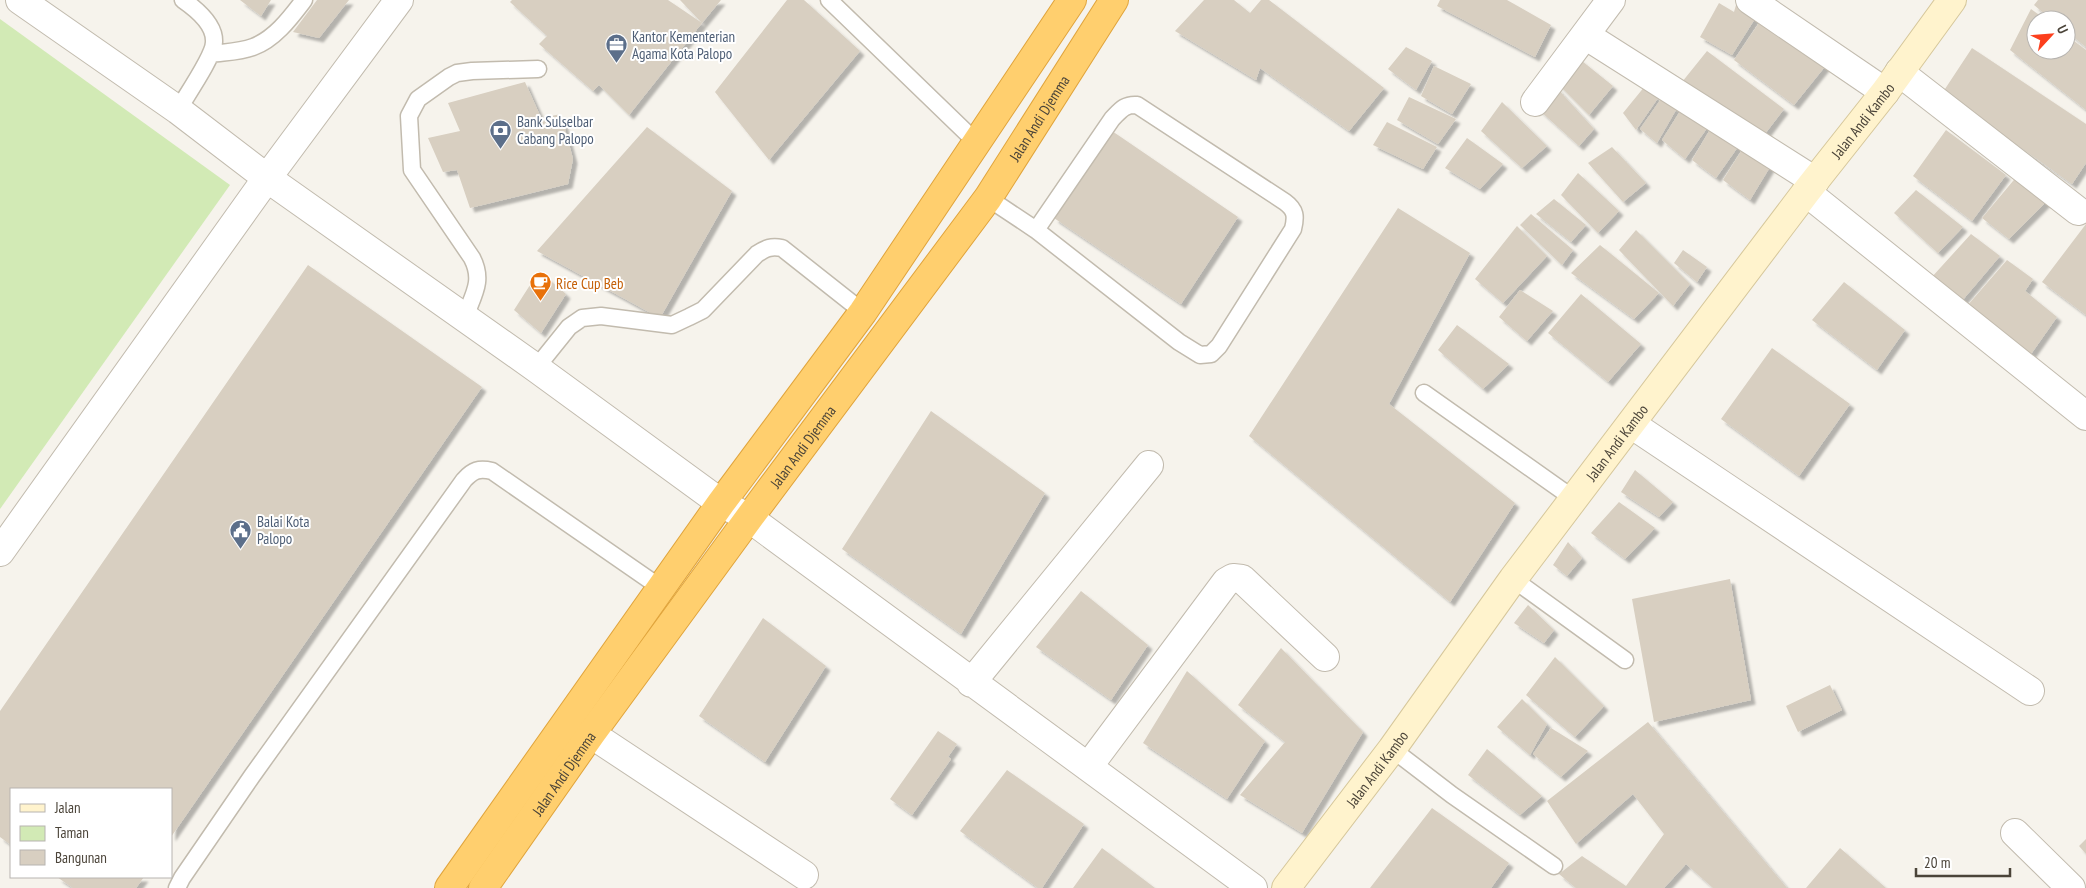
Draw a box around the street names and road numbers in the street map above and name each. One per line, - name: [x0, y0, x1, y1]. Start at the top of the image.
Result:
- street label: Jalan Andi Djemma: [1004, 71, 1073, 165]
- street label: Jalan Andi Kambo: [1826, 79, 1898, 163]
- street label: Jalan Andi Kambo: [1581, 400, 1652, 485]
- street label: Jalan Andi Djemma: [765, 401, 839, 492]
- street label: Jalan Andi Kambo: [1341, 727, 1412, 811]
- street label: Jalan Andi Djemma: [527, 728, 599, 820]

